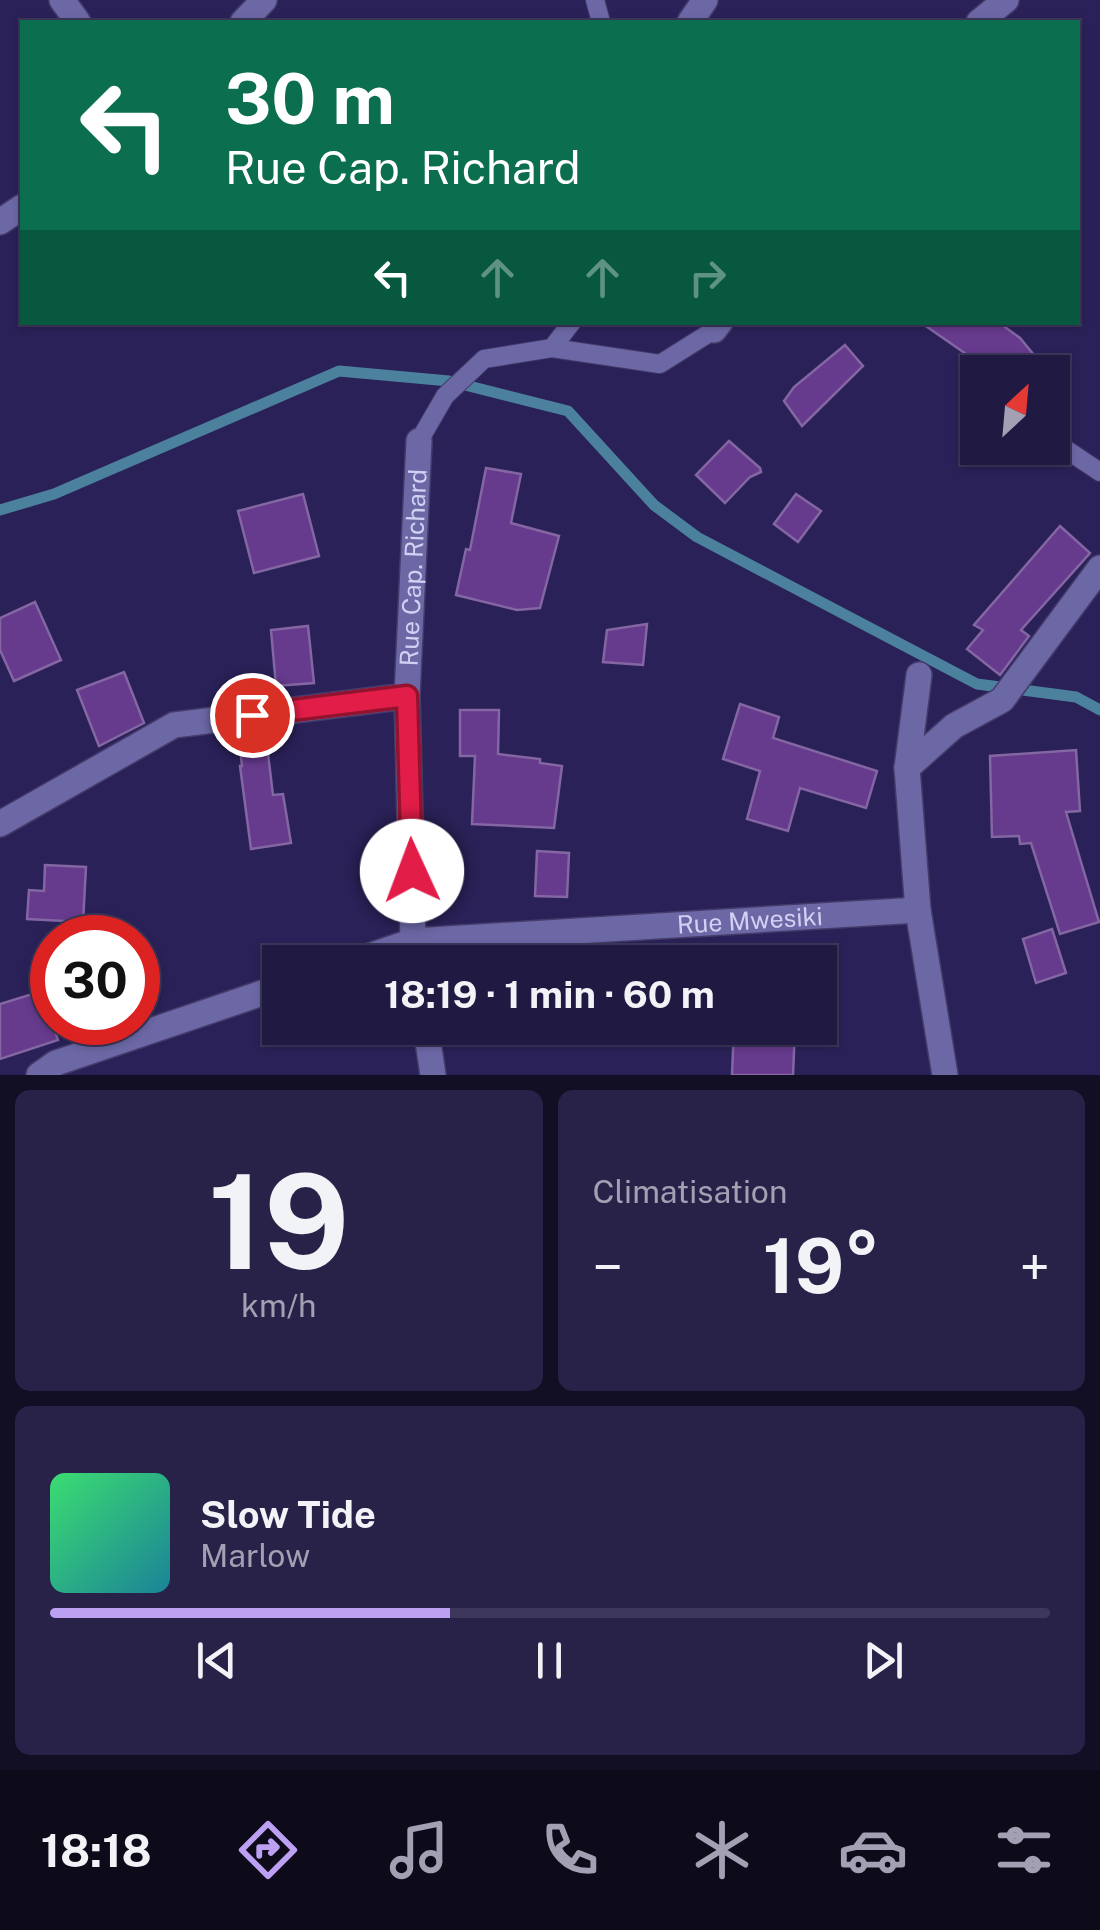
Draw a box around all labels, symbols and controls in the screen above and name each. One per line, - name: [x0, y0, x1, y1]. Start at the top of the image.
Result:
- text: 30 m: [225, 57, 395, 140]
- icon: left: [60, 60, 190, 190]
- text: Rue Cap. Richard: [225, 141, 581, 194]
- icon: left: [365, 250, 420, 305]
- icon: ahead: [470, 250, 525, 305]
- icon: ahead: [575, 250, 630, 305]
- icon: right: [680, 250, 735, 305]
- north arrow: [960, 355, 1070, 465]
- map controls: [960, 355, 1070, 465]
- street label: Rue Cap. Richard: [393, 468, 433, 667]
- pin: [210, 673, 295, 758]
- icon: arrive: [225, 688, 280, 743]
- position arrow: [360, 819, 464, 923]
- street label: Rue Mwesiki: [676, 901, 824, 940]
- speed limit sign: 30: [30, 915, 160, 1045]
- text: 18:19 · 1 min · 60 m: [384, 972, 715, 1017]
- text: 19: [208, 1146, 349, 1298]
- text: Climatisation: [593, 1173, 787, 1210]
- text: 19°: [763, 1222, 880, 1310]
- text: −: [593, 1235, 623, 1299]
- text: +: [1019, 1235, 1050, 1299]
- text: km/h: [241, 1287, 316, 1324]
- text: Slow Tide: [200, 1492, 376, 1537]
- text: Marlow: [200, 1537, 310, 1574]
- icon: previous: [189, 1633, 244, 1688]
- icon: pause: [522, 1633, 577, 1688]
- icon: next: [856, 1633, 911, 1688]
- icon: directions: [233, 1815, 303, 1885]
- icon: music: [384, 1815, 454, 1885]
- icon: phone: [535, 1815, 605, 1885]
- icon: climate: [687, 1815, 757, 1885]
- icon: car: [838, 1815, 908, 1885]
- icon: filters: [989, 1815, 1059, 1885]
- text: 18:18: [41, 1824, 152, 1877]

